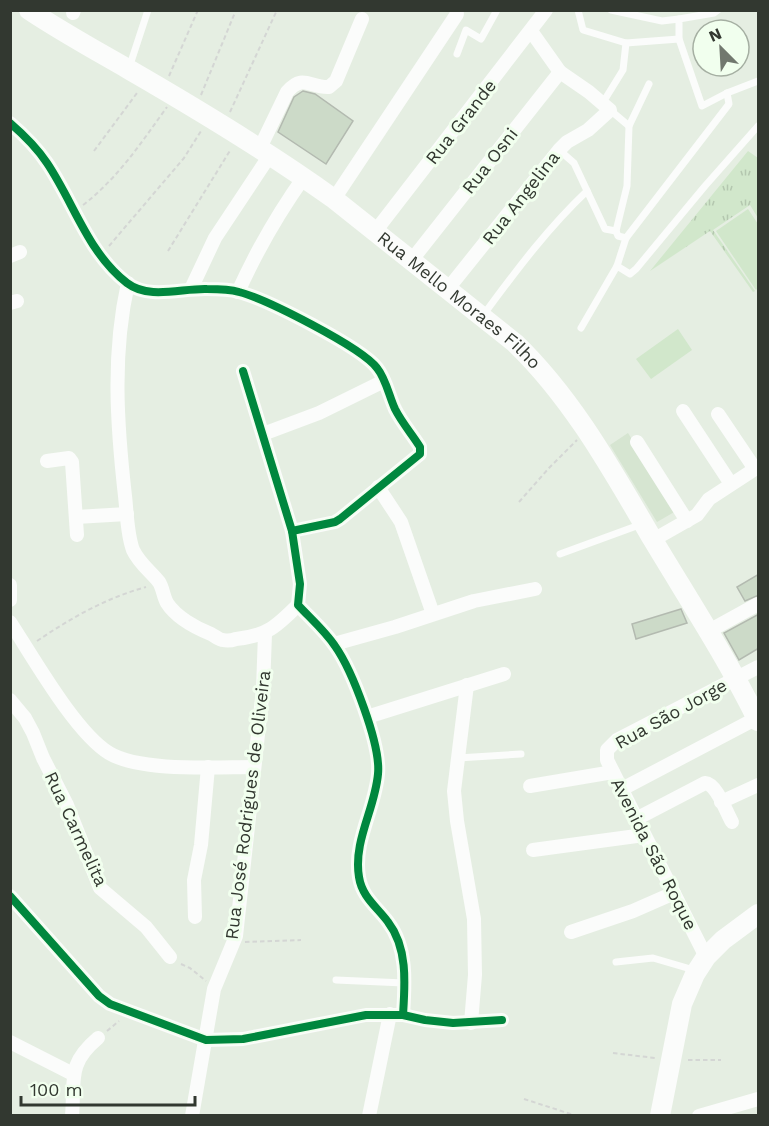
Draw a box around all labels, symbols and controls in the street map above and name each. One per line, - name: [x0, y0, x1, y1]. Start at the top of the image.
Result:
- north arrow: [691, 18, 751, 78]
- text: N: [706, 24, 724, 46]
- street label: Rua Grande: [421, 75, 500, 168]
- street label: Rua Osni: [457, 124, 522, 198]
- street label: Rua Angelina: [478, 147, 564, 249]
- street label: Rua Mello Moraes Filho: [374, 227, 545, 373]
- street label: Rua José Rodrigues de Oliveira: [221, 669, 274, 941]
- street label: Rua São Jorge: [611, 674, 730, 753]
- street label: Rua Carmelita: [41, 768, 112, 890]
- street label: Avenida São Roque: [607, 774, 702, 933]
- scale bar: [21, 1069, 195, 1107]
- text: 100 m: [30, 1079, 83, 1100]

